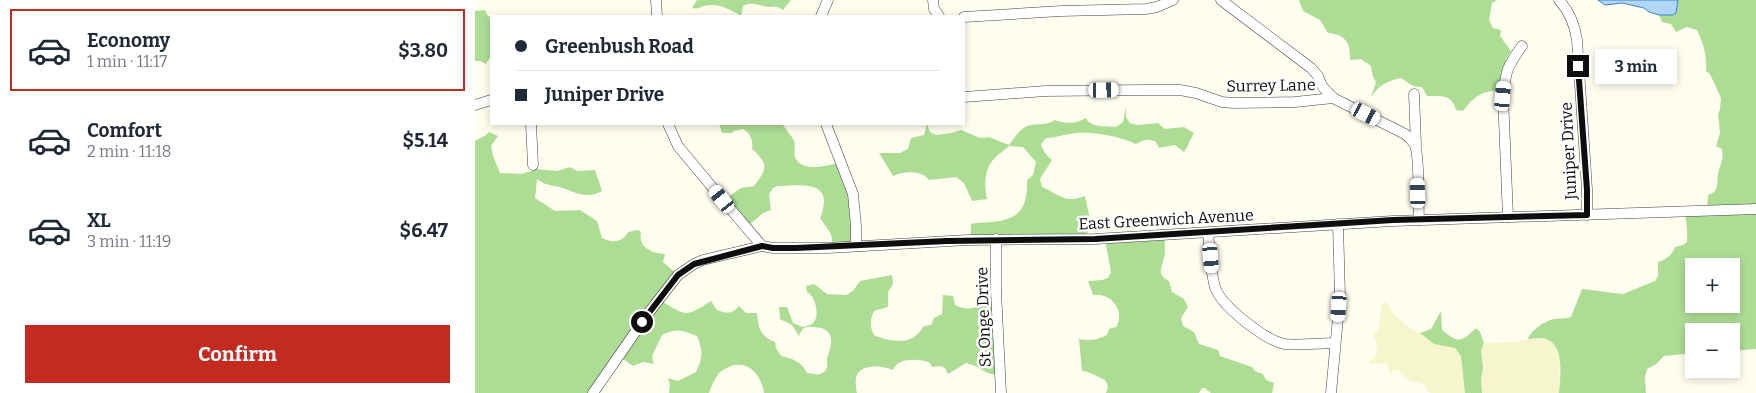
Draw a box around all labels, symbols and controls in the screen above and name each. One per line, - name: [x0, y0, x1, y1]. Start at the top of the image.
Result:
- icon: car: [27, 28, 72, 73]
- text: Economy: [87, 29, 170, 52]
- text: Greenbush Road: [545, 35, 694, 58]
- text: $3.80: [398, 39, 448, 62]
- callout: 3 min: [1595, 48, 1678, 84]
- text: 1 min · 11:17: [87, 52, 167, 71]
- route end: [1567, 55, 1589, 77]
- text: 3 min: [1615, 57, 1657, 76]
- street label: Surrey Lane: [1226, 75, 1316, 96]
- car: [1494, 80, 1511, 112]
- car: [1088, 82, 1119, 98]
- text: Juniper Drive: [545, 83, 664, 106]
- car: [1349, 101, 1382, 127]
- street label: Juniper Drive: [1556, 102, 1581, 201]
- icon: car: [27, 118, 72, 163]
- text: Comfort: [87, 119, 162, 142]
- text: $5.14: [403, 129, 448, 152]
- text: 2 min · 11:18: [87, 142, 171, 161]
- car: [1409, 178, 1426, 208]
- car: [706, 183, 737, 215]
- street label: East Greenwich Avenue: [1078, 205, 1254, 234]
- icon: car: [27, 208, 72, 253]
- text: XL: [87, 209, 111, 232]
- text: $6.47: [400, 219, 448, 242]
- text: 3 min · 11:19: [87, 232, 172, 251]
- car: [1202, 242, 1219, 274]
- map controls: [1685, 258, 1740, 378]
- button: +: [1685, 258, 1740, 313]
- street label: St Onge Drive: [972, 267, 995, 367]
- car: [1330, 292, 1347, 322]
- route start: [631, 311, 653, 333]
- button: −: [1685, 323, 1740, 378]
- button: Confirm: [25, 325, 450, 383]

